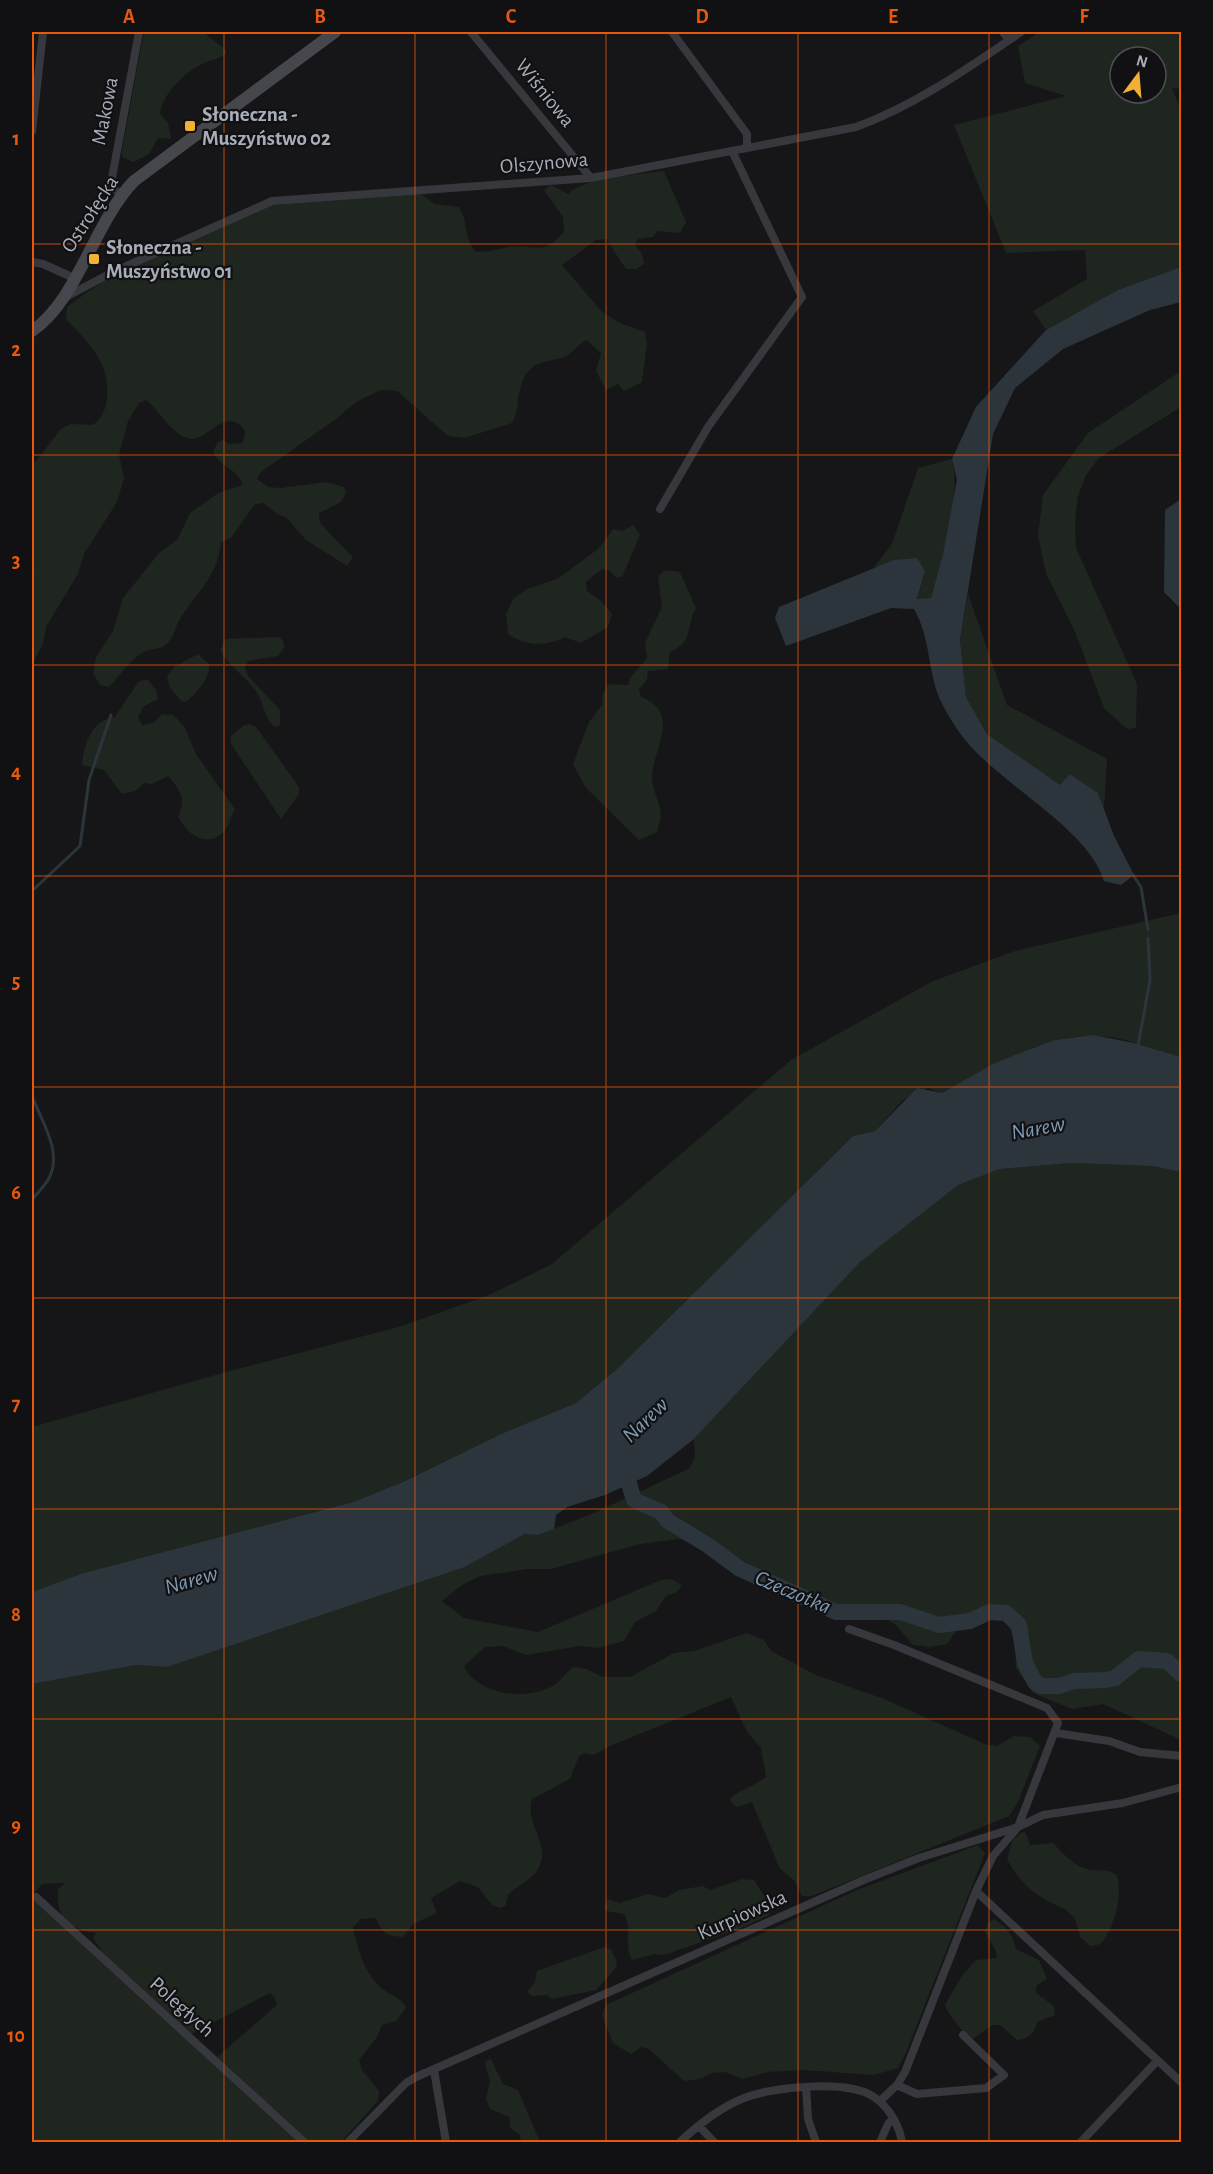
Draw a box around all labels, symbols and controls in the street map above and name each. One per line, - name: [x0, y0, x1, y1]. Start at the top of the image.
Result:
- text: A: [123, 7, 135, 27]
- text: B: [314, 7, 326, 27]
- text: C: [506, 7, 517, 27]
- text: D: [695, 7, 709, 27]
- text: E: [888, 7, 898, 27]
- text: F: [1079, 7, 1089, 27]
- north arrow: [1108, 45, 1168, 105]
- text: N: [1134, 52, 1149, 71]
- street label: Wiśniowa: [511, 55, 579, 131]
- street label: Makowa: [88, 75, 122, 147]
- place label: Słoneczna - Muszyństwo 02: [202, 104, 331, 149]
- marker: Słoneczna - Muszyństwo 02: [183, 119, 197, 133]
- text: 1: [12, 129, 20, 149]
- street label: Olszynowa: [499, 149, 589, 177]
- street label: Ostrołęcka: [58, 172, 123, 256]
- place label: Słoneczna - Muszyństwo 01: [106, 237, 232, 282]
- marker: Słoneczna - Muszyństwo 01: [87, 252, 101, 266]
- text: 2: [11, 340, 21, 360]
- text: 3: [12, 551, 20, 571]
- text: 4: [11, 762, 21, 782]
- text: 5: [12, 972, 20, 992]
- water label: Narew: [1009, 1112, 1067, 1144]
- text: 6: [11, 1183, 21, 1203]
- water label: Narew: [618, 1393, 672, 1447]
- text: 7: [12, 1394, 21, 1414]
- water label: Narew: [162, 1562, 220, 1598]
- water label: Czeczotka: [752, 1566, 834, 1618]
- text: 8: [11, 1605, 21, 1625]
- text: 9: [11, 1816, 21, 1836]
- street label: Kurpiowska: [694, 1886, 790, 1944]
- street label: Poległych: [146, 1973, 218, 2041]
- text: 10: [7, 2026, 25, 2046]

